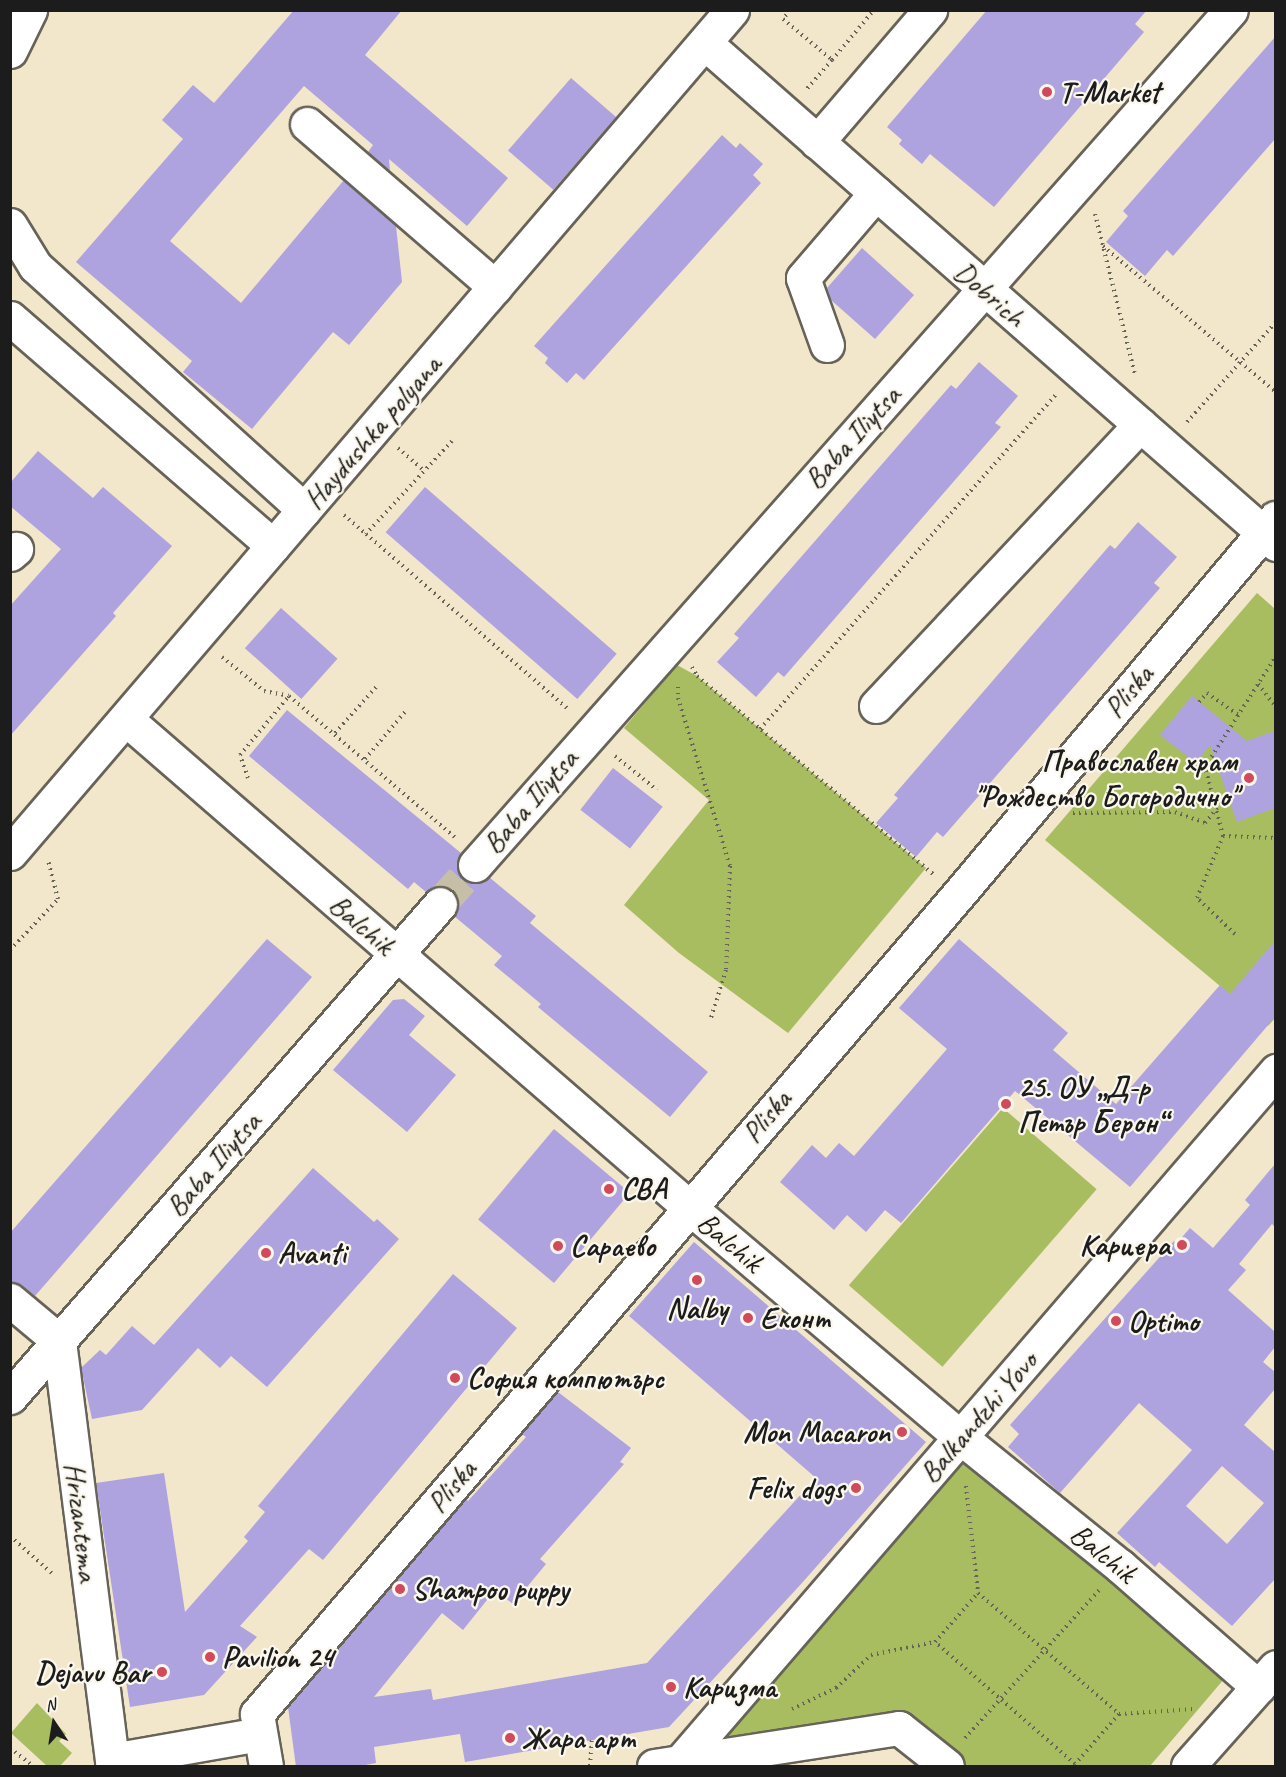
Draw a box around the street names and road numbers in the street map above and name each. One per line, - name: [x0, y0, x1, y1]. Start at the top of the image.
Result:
- street label: Dobrich: [947, 253, 1033, 335]
- street label: Haydushka polyana: [295, 348, 449, 516]
- street label: Baba Iliytsa: [796, 378, 908, 496]
- street label: Pliska: [1096, 657, 1160, 725]
- street label: Baba Iliytsa: [475, 741, 585, 861]
- street label: Balchik: [322, 886, 402, 962]
- street label: Pliska: [734, 1082, 798, 1150]
- street label: Baba Iliytsa: [158, 1104, 268, 1224]
- street label: Balchik: [690, 1204, 770, 1280]
- street label: Balkandzhi Yovo: [911, 1344, 1045, 1490]
- street label: Pliska: [419, 1452, 483, 1520]
- street label: Hrizantema: [57, 1460, 107, 1584]
- street label: Balchik: [1063, 1516, 1143, 1590]

